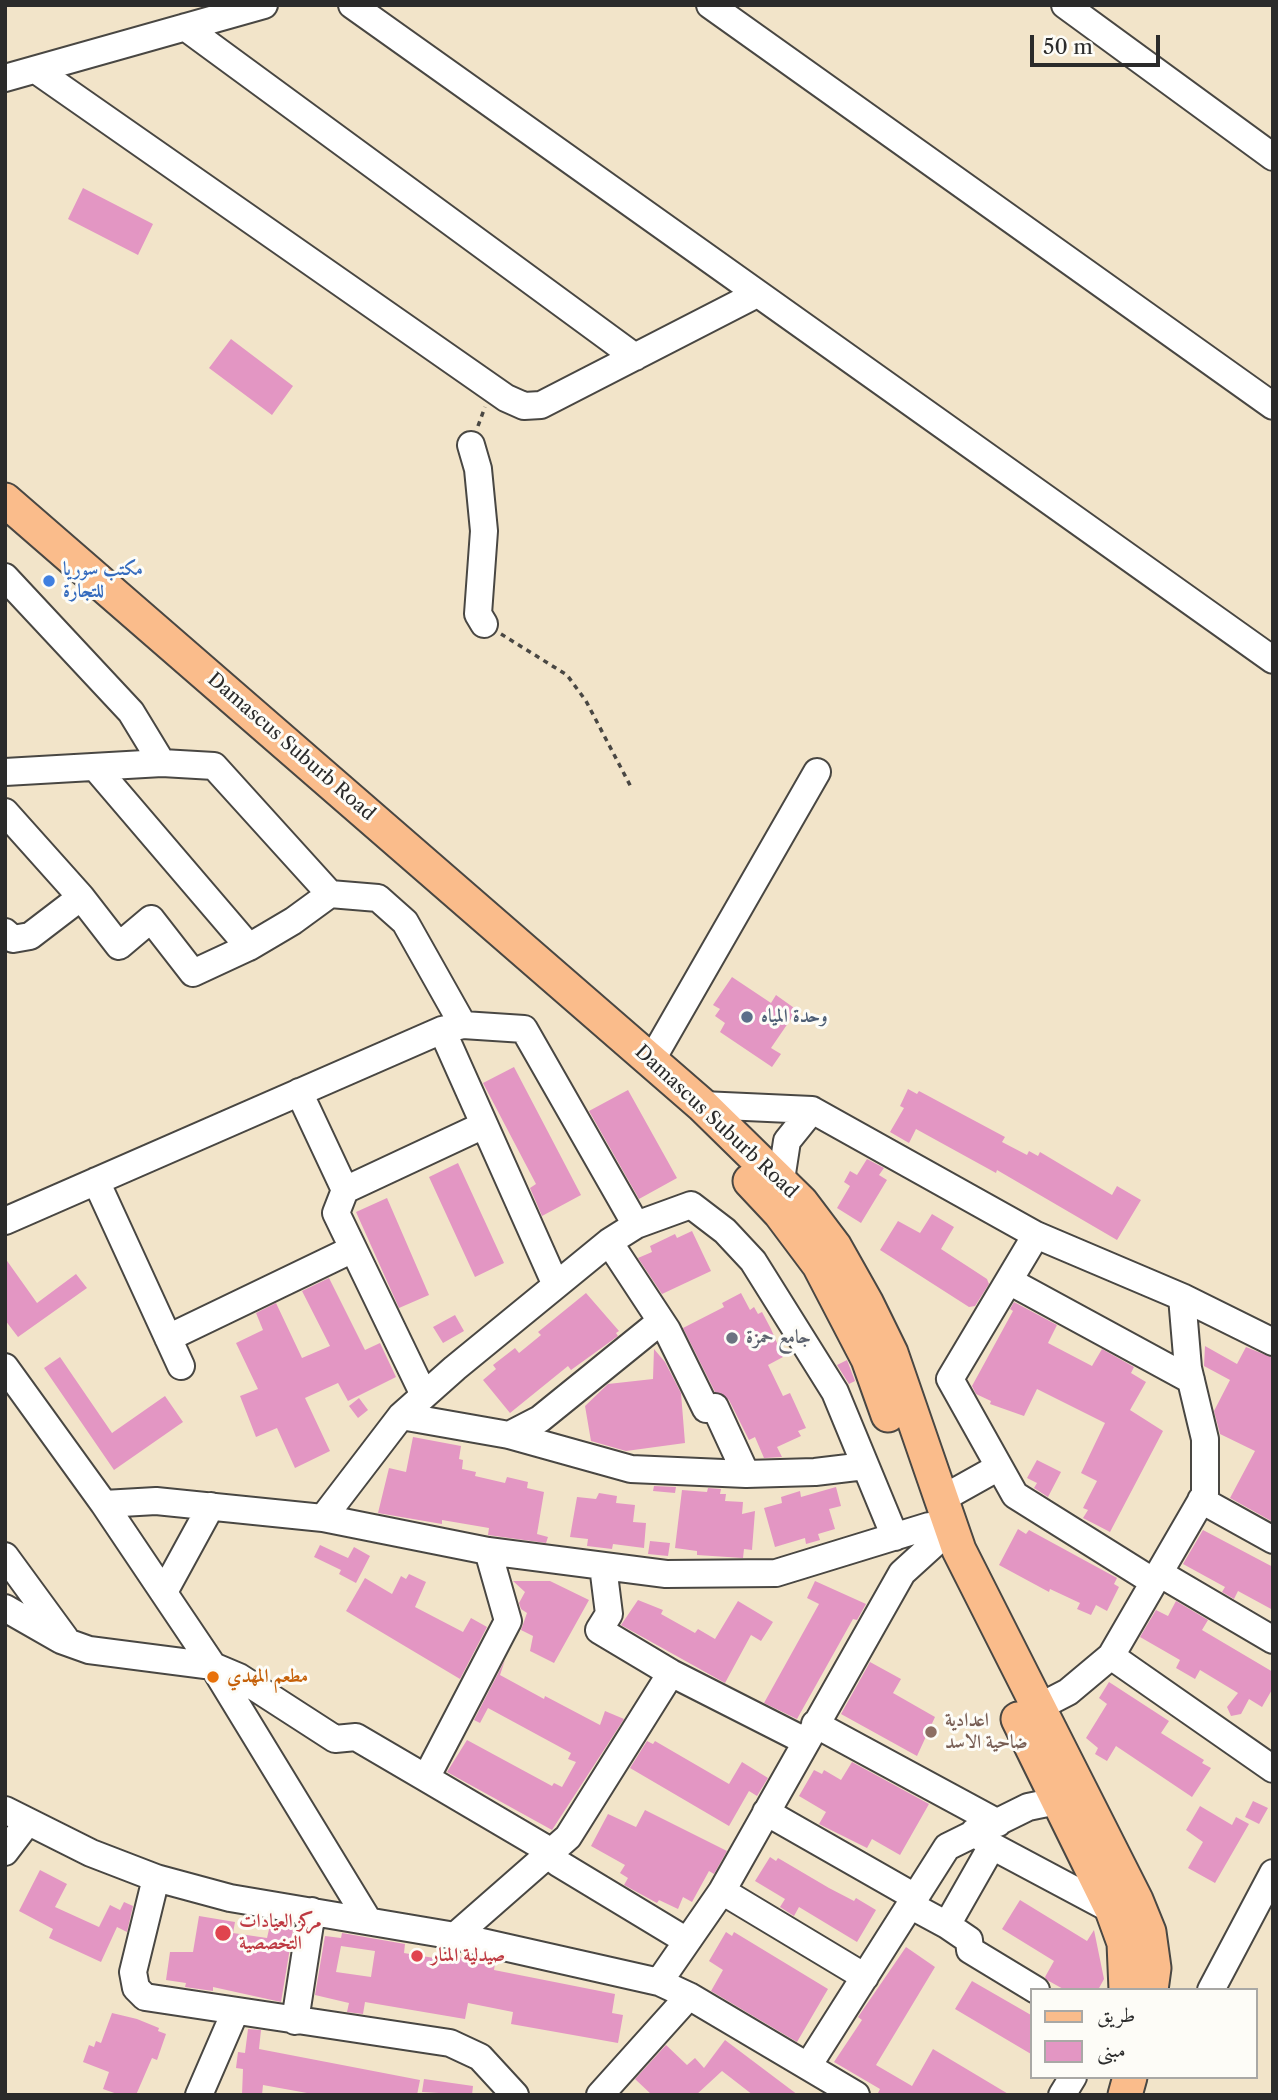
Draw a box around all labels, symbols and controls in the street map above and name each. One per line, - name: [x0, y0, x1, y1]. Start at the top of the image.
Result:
- scale bar: [1033, 21, 1162, 65]
- text: 50 m: [1043, 34, 1093, 59]
- place label: مكتب سوريا للتجارة: [63, 559, 143, 603]
- marker: مكتب سوريا للتجارة: [41, 573, 57, 589]
- street label: Damascus Suburb Road: [203, 668, 379, 826]
- place label: وحدة المياه: [761, 1006, 828, 1028]
- marker: وحدة المياه: [739, 1009, 755, 1025]
- street label: Damascus Suburb Road: [630, 1041, 802, 1203]
- place label: جامع حمزة: [746, 1327, 811, 1349]
- marker: جامع حمزة: [724, 1330, 740, 1346]
- place label: مطعم المهدي: [227, 1666, 308, 1688]
- marker: مطعم المهدي: [205, 1669, 221, 1685]
- place label: اعدادية ضاحية الاسد: [945, 1710, 1028, 1754]
- marker: اعدادية ضاحية الاسد: [923, 1724, 939, 1740]
- place label: مركز العيادات التخصصية: [239, 1911, 322, 1955]
- marker: مركز العيادات التخصصية: [213, 1923, 233, 1943]
- place label: صيدلية المنار: [431, 1945, 505, 1967]
- marker: صيدلية المنار: [409, 1948, 425, 1964]
- legend: [1030, 1988, 1257, 2079]
- text: طريق: [1097, 2002, 1135, 2027]
- text: مبنى: [1097, 2037, 1126, 2062]

